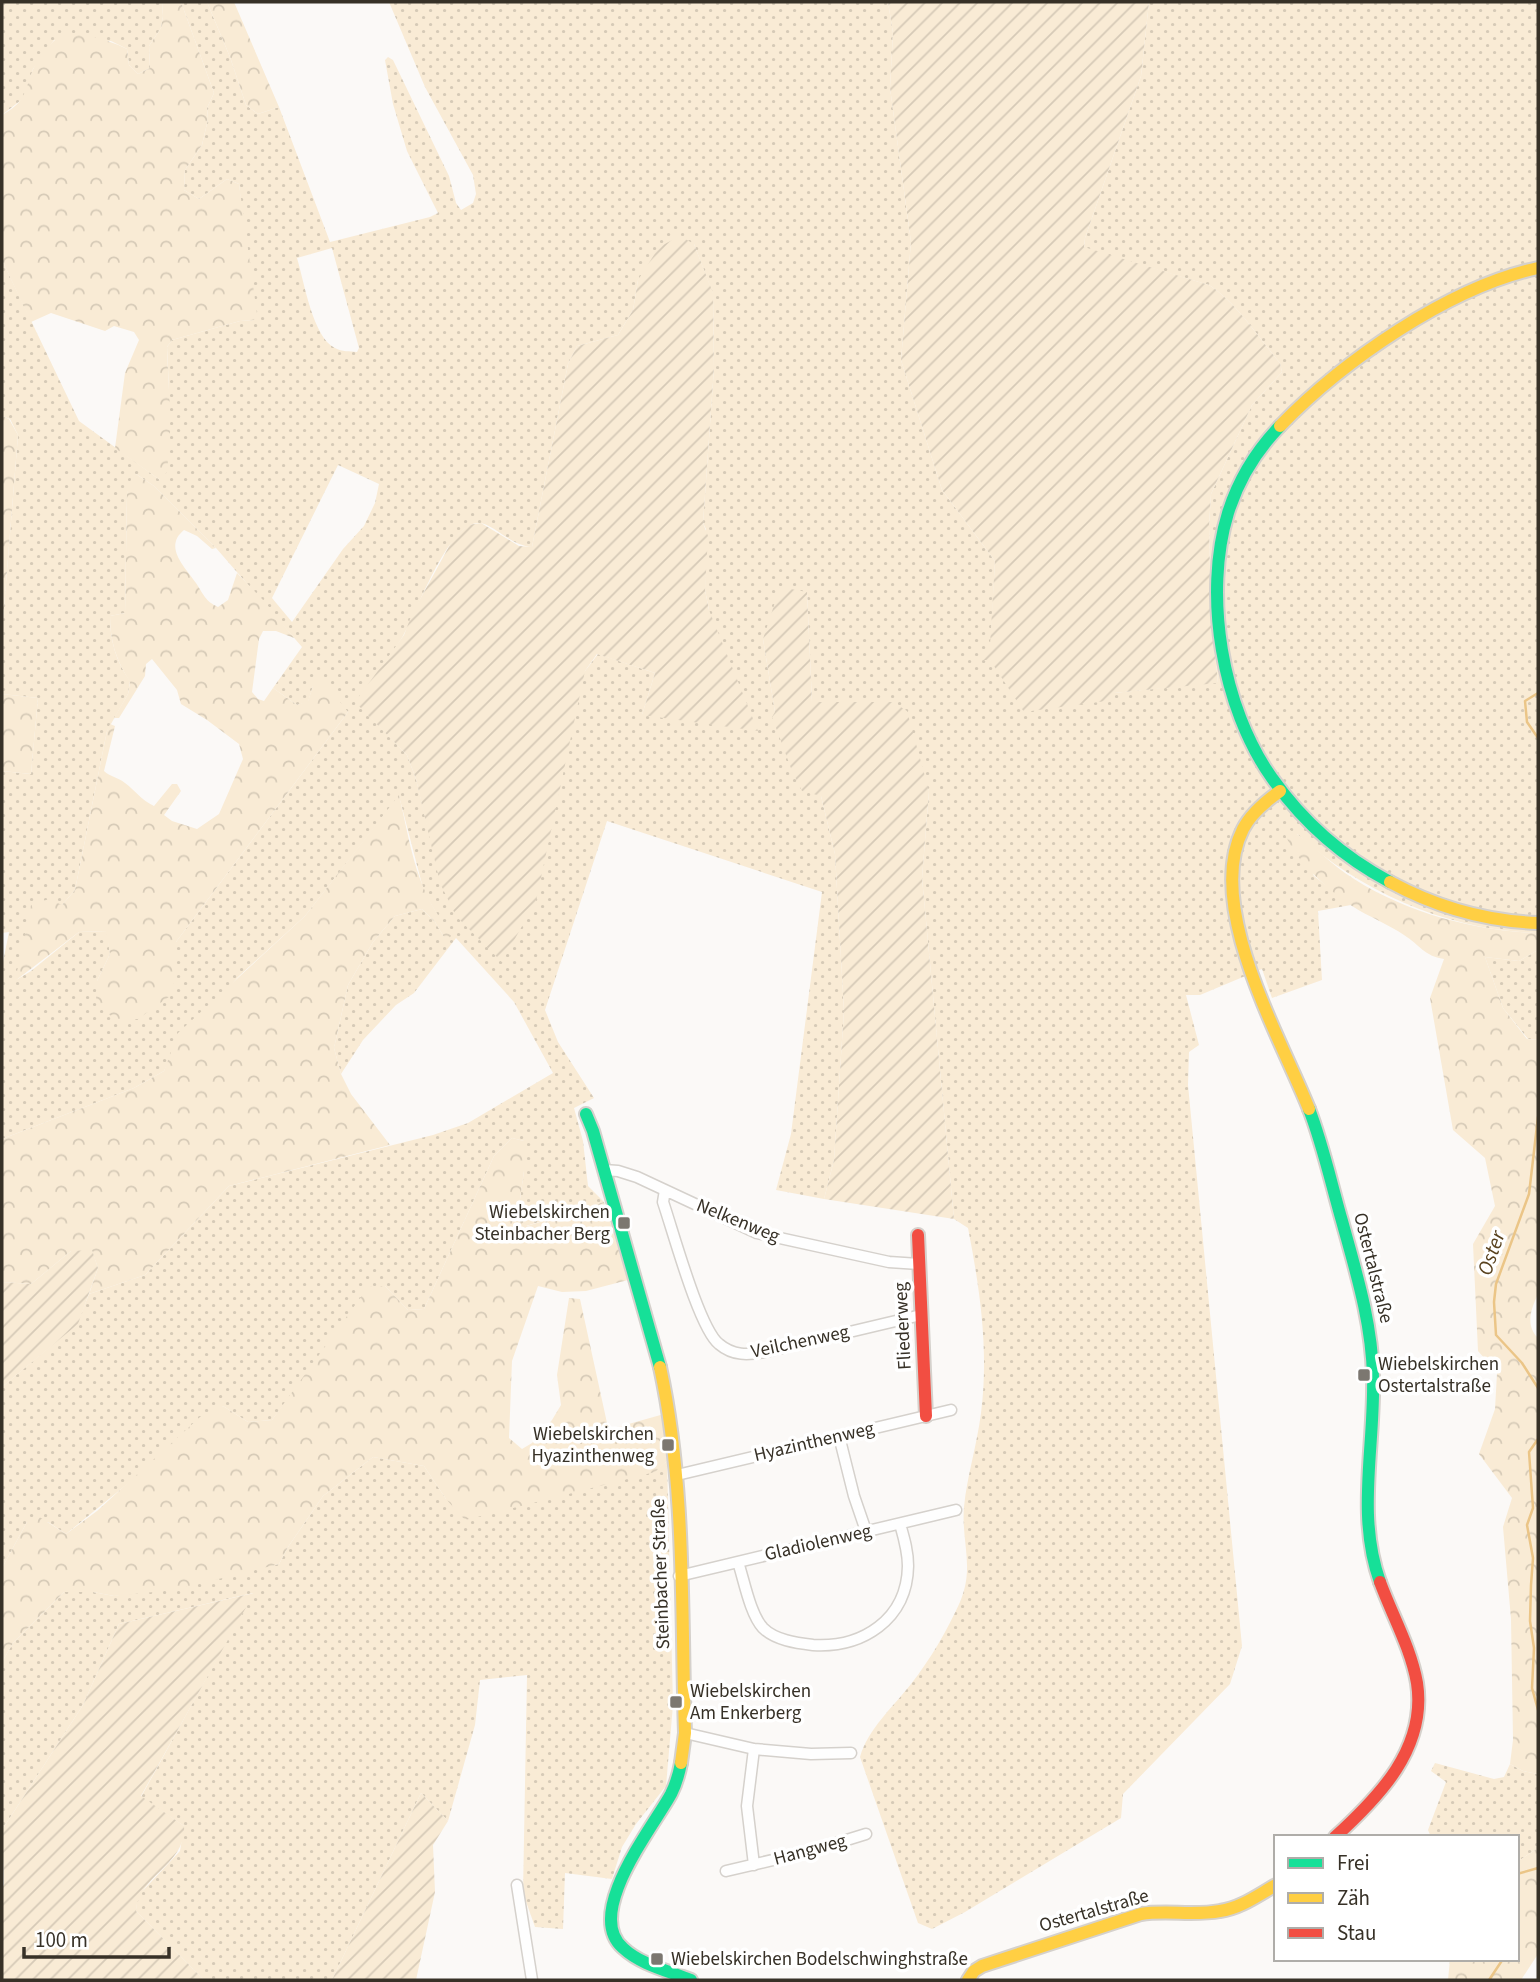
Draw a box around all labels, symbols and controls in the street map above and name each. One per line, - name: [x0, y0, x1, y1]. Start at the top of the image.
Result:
- street label: Nelkenweg: [692, 1192, 784, 1250]
- place label: Wiebelskirchen Steinbacher Berg: [474, 1199, 610, 1248]
- street label: Ostertalstraße: [1346, 1210, 1400, 1326]
- marker: Wiebelskirchen Steinbacher Berg: [616, 1215, 632, 1231]
- water label: Oster: [1469, 1226, 1513, 1279]
- street label: Fliederweg: [887, 1281, 919, 1370]
- street label: Veilchenweg: [748, 1318, 852, 1366]
- place label: Wiebelskirchen Ostertalstraße: [1378, 1351, 1499, 1400]
- marker: Wiebelskirchen Ostertalstraße: [1356, 1367, 1372, 1383]
- street label: Hyazinthenweg: [751, 1415, 877, 1469]
- place label: Wiebelskirchen Hyazinthenweg: [531, 1421, 654, 1470]
- marker: Wiebelskirchen Hyazinthenweg: [660, 1437, 676, 1453]
- street label: Steinbacher Straße: [645, 1498, 677, 1650]
- street label: Gladiolenweg: [762, 1518, 874, 1568]
- place label: Wiebelskirchen Am Enkerberg: [690, 1678, 811, 1727]
- marker: Wiebelskirchen Am Enkerberg: [668, 1694, 684, 1710]
- street label: Hangweg: [771, 1827, 850, 1873]
- legend: [1274, 1835, 1519, 1961]
- text: Frei: [1337, 1848, 1370, 1878]
- street label: Ostertalstraße: [1036, 1882, 1152, 1940]
- text: Zäh: [1337, 1883, 1370, 1913]
- scale bar: [24, 1916, 170, 1960]
- text: Stau: [1337, 1918, 1376, 1948]
- text: 100 m: [35, 1925, 88, 1955]
- place label: Wiebelskirchen Bodelschwinghstraße: [671, 1946, 968, 1973]
- marker: Wiebelskirchen Bodelschwinghstraße: [649, 1951, 665, 1967]

